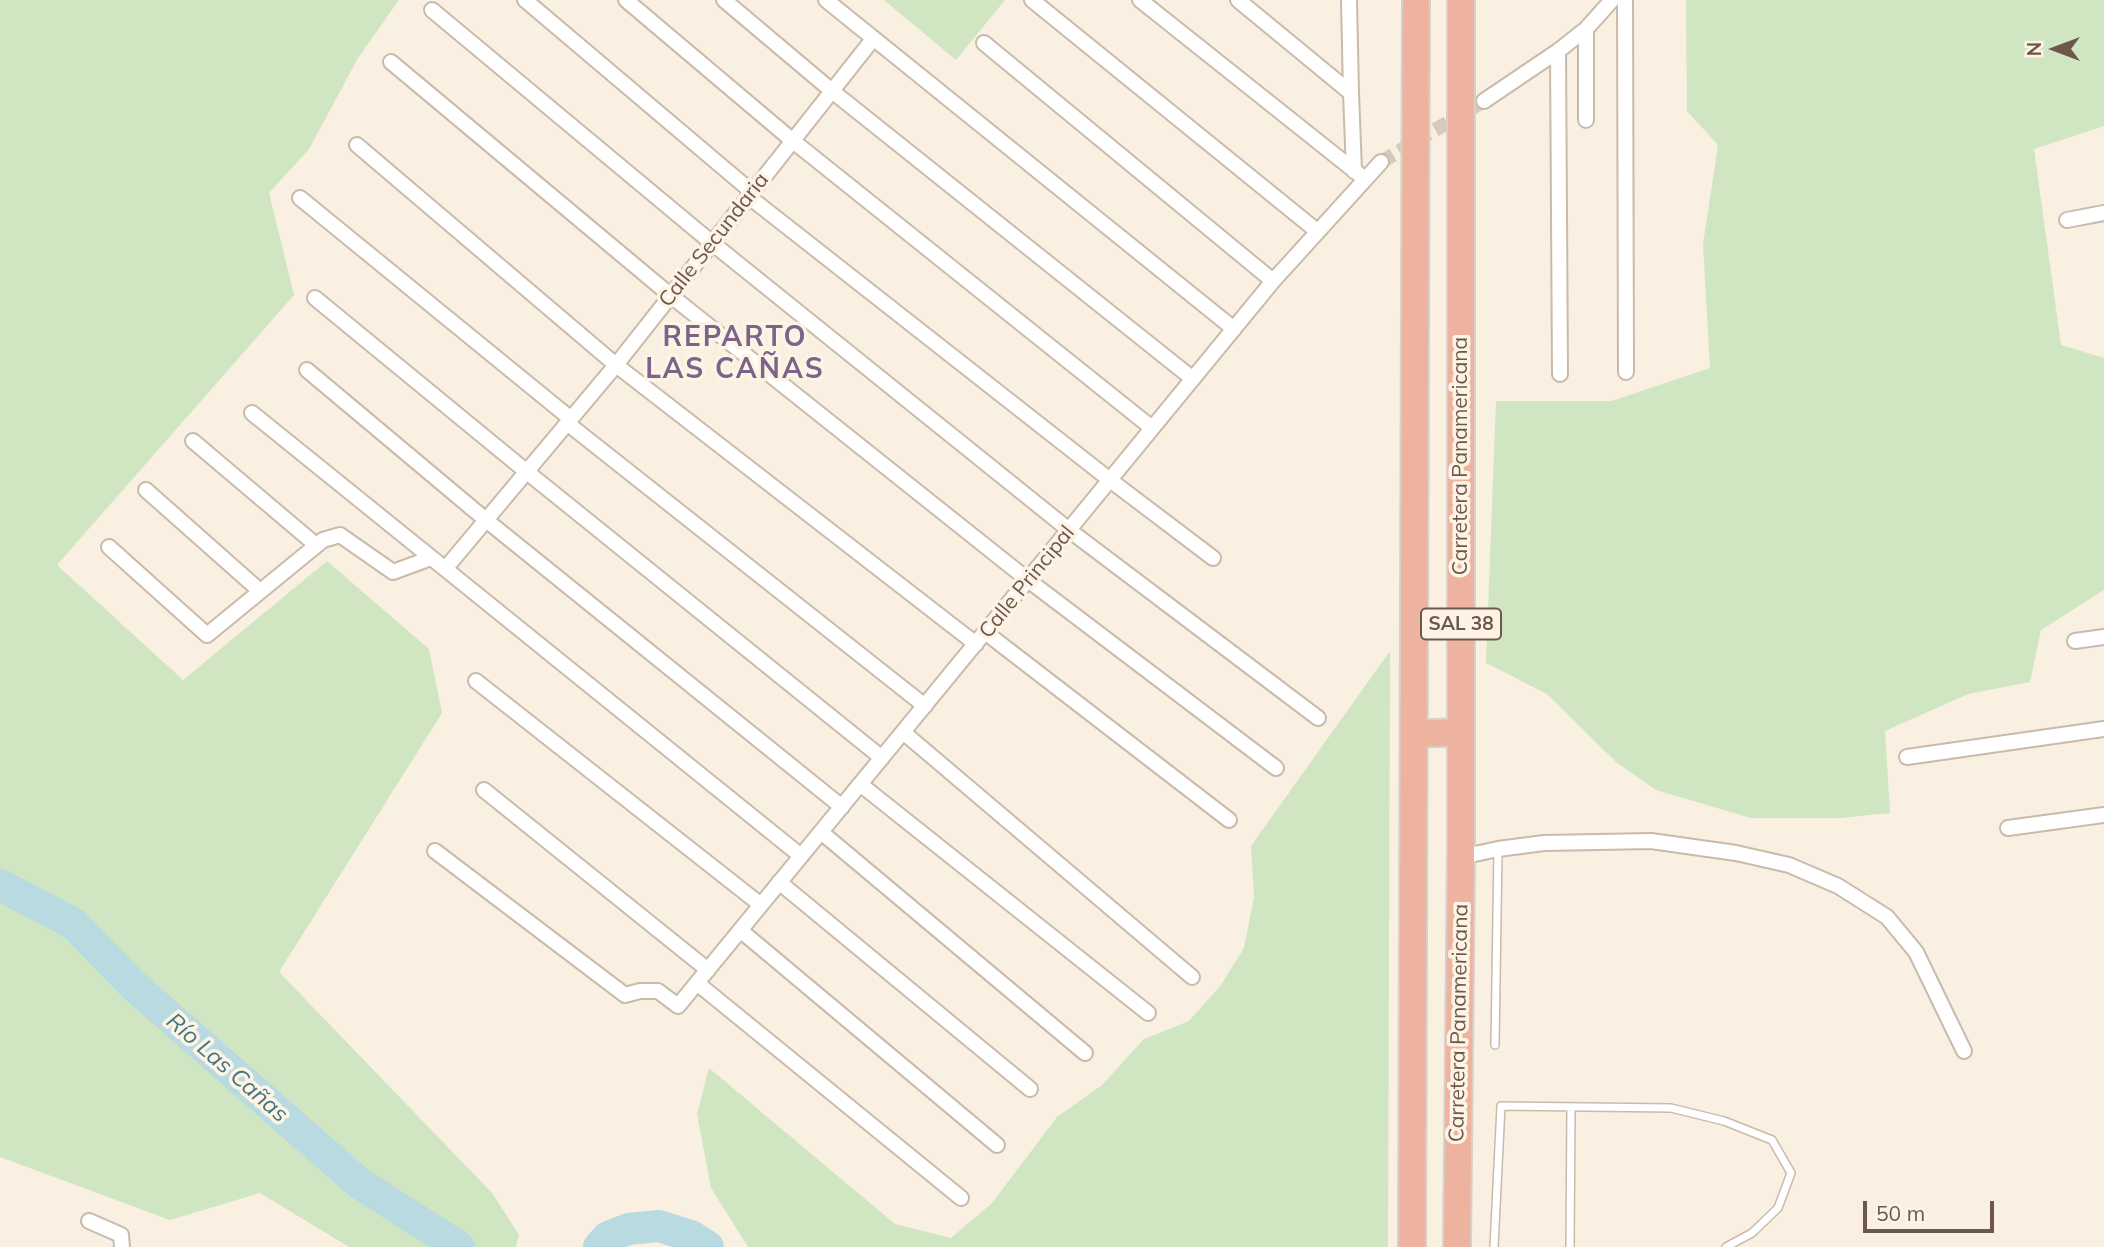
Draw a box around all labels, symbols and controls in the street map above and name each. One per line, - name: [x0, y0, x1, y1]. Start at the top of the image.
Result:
- north arrow: [2020, 14, 2090, 84]
- text: N: [2022, 42, 2046, 56]
- street label: Calle Secundaria: [654, 168, 774, 312]
- district label: REPARTO LAS CAÑAS: [646, 321, 824, 387]
- street label: Carretera Panamericana: [1448, 337, 1474, 575]
- street label: Calle Principal: [974, 521, 1080, 643]
- road number: SAL 38: [1421, 608, 1501, 639]
- street label: Carretera Panamericana: [1444, 904, 1474, 1142]
- water label: Río Las Cañas: [161, 1008, 293, 1128]
- scale bar: [1866, 1188, 1997, 1232]
- text: 50 m: [1876, 1200, 1925, 1226]

